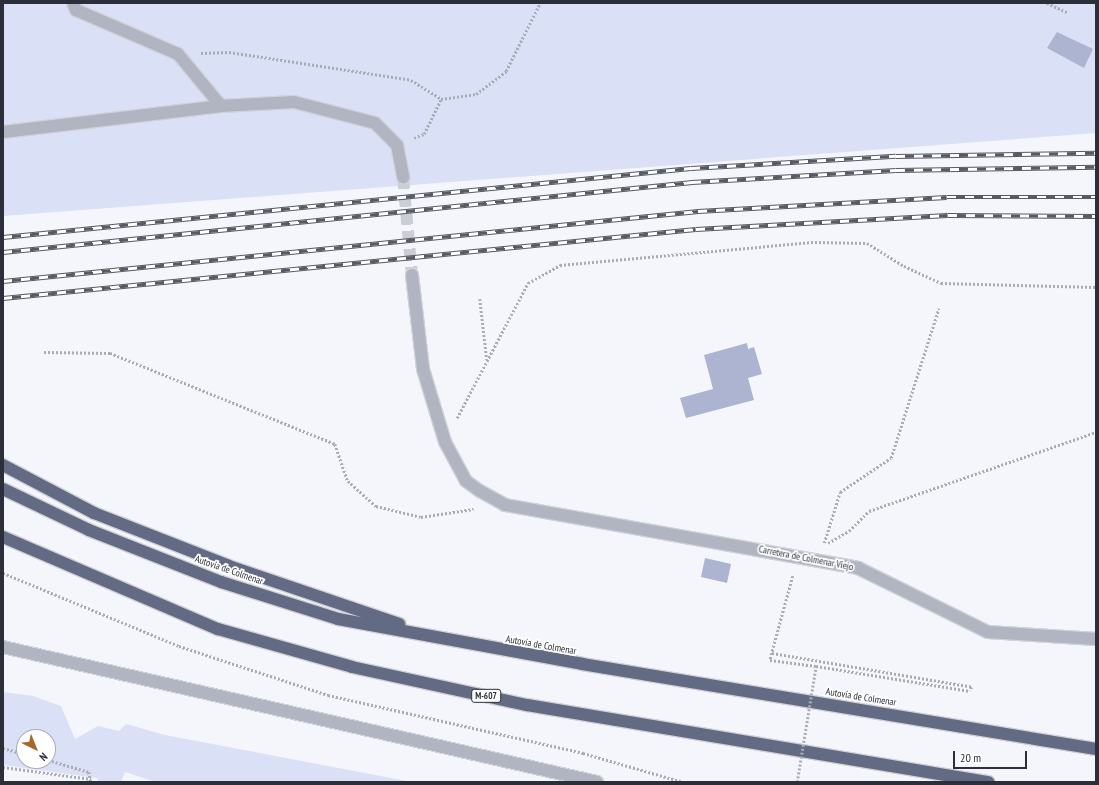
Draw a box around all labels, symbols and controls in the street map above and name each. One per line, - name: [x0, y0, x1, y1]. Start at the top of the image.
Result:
- street label: Carretera de Colmenar Viejo: [757, 543, 855, 573]
- street label: Autovía de Colmenar: [193, 553, 265, 587]
- street label: Autovía de Colmenar: [505, 633, 577, 657]
- street label: Autovía de Colmenar: [825, 685, 897, 709]
- road number: M-607: [471, 689, 501, 703]
- north arrow: [16, 729, 56, 769]
- scale bar: [955, 743, 1029, 769]
- text: N: [37, 750, 50, 764]
- text: 20 m: [960, 750, 981, 765]

